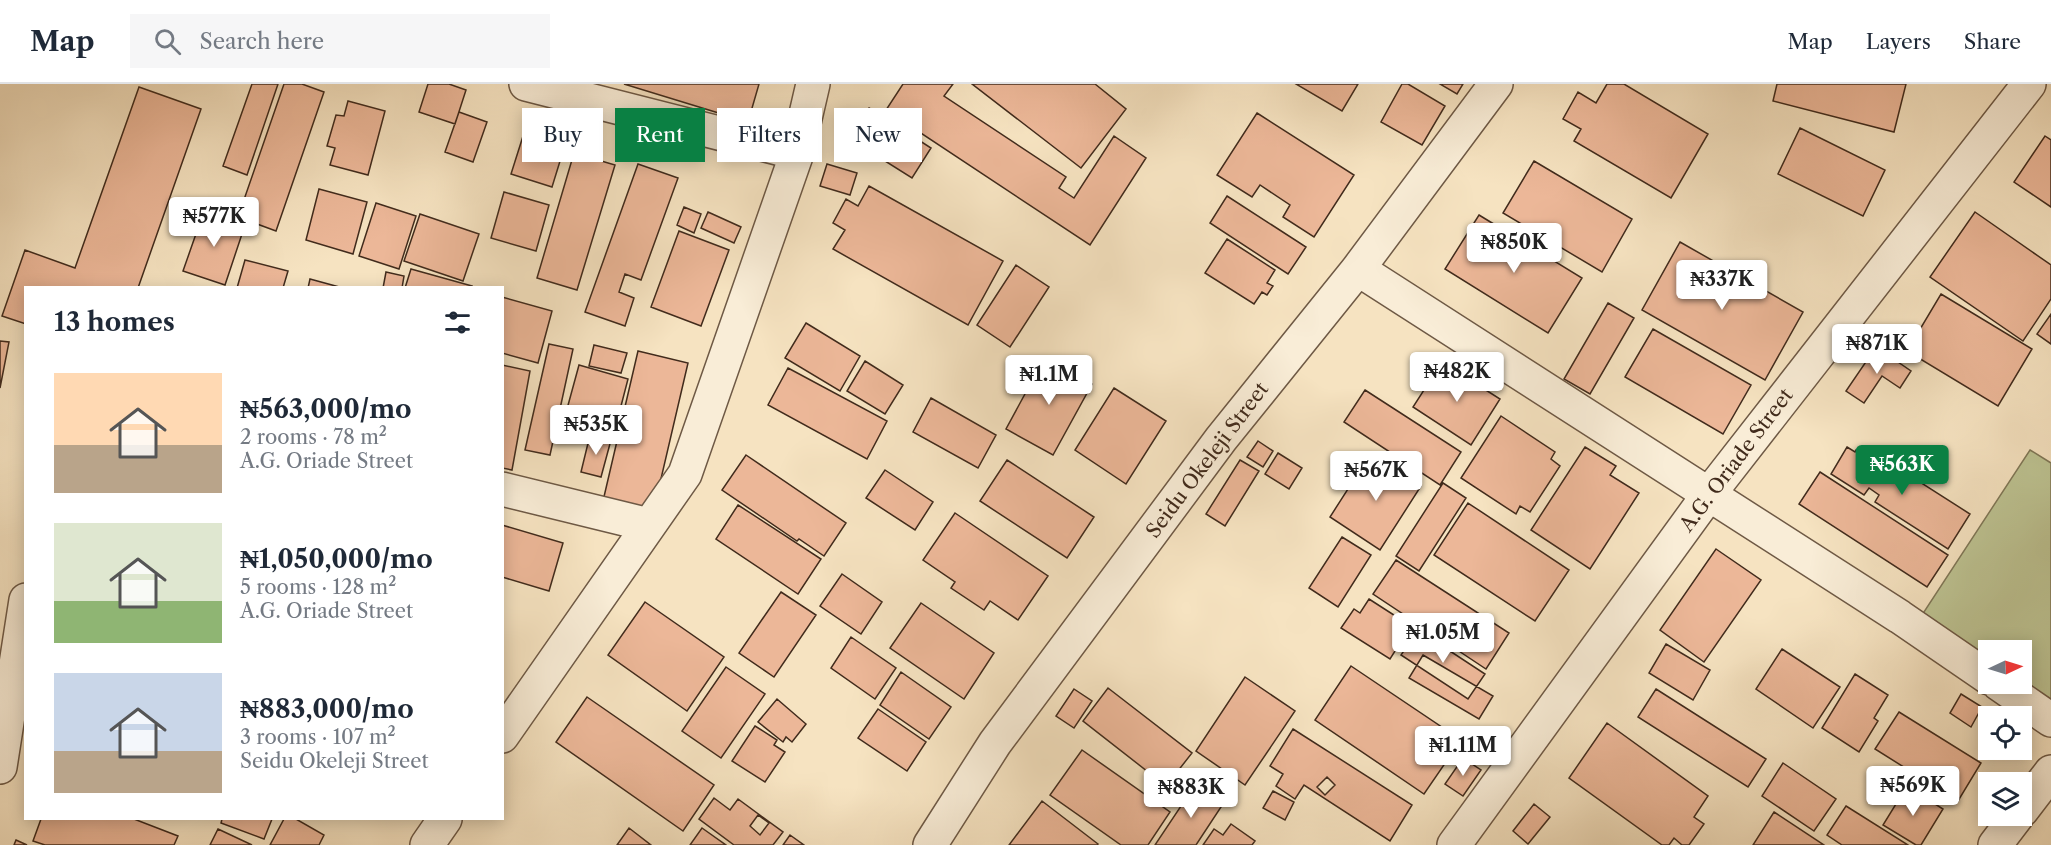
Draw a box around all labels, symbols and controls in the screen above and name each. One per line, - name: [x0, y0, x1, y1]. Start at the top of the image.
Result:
- search box: [130, 14, 550, 68]
- text: Map: [30, 24, 94, 58]
- icon: search: [151, 25, 184, 58]
- text: Search here: [199, 28, 324, 55]
- text: Map: [1788, 29, 1833, 54]
- text: Layers: [1866, 29, 1931, 54]
- text: Share: [1964, 29, 2021, 54]
- chip: Buy: [522, 108, 603, 162]
- chip: Rent: [615, 108, 705, 162]
- chip: Filters: [717, 108, 822, 162]
- chip: New: [834, 108, 922, 162]
- pin: ₦577K: [172, 197, 256, 248]
- text: ₦577K: [183, 204, 245, 228]
- pin: ₦850K: [1472, 223, 1556, 274]
- text: ₦850K: [1481, 230, 1547, 254]
- pin: ₦337K: [1680, 260, 1764, 311]
- text: ₦337K: [1690, 267, 1754, 291]
- text: 13 homes: [54, 306, 175, 338]
- icon: filters: [441, 306, 474, 339]
- pin: ₦871K: [1835, 324, 1919, 375]
- text: ₦871K: [1846, 331, 1908, 355]
- pin: ₦482K: [1415, 352, 1499, 403]
- pin: ₦1.1M: [1007, 355, 1091, 406]
- text: ₦482K: [1424, 359, 1490, 383]
- text: ₦1.1M: [1019, 362, 1079, 386]
- street label: Seidu Okeleji Street: [1141, 378, 1273, 542]
- street label: A.G. Oriade Street: [1674, 384, 1798, 537]
- text: ₦563,000/mo: [240, 393, 412, 425]
- icon: home: [102, 397, 174, 469]
- pin: ₦535K: [554, 405, 638, 456]
- text: ₦535K: [564, 412, 628, 436]
- text: 2 rooms · 78 m²: [240, 425, 387, 449]
- pin: ₦563K: [1860, 445, 1944, 496]
- text: A.G. Oriade Street: [240, 449, 413, 473]
- pin: ₦567K: [1334, 451, 1418, 502]
- text: ₦563K: [1870, 452, 1934, 476]
- text: ₦567K: [1344, 458, 1408, 482]
- text: ₦1,050,000/mo: [240, 543, 433, 575]
- icon: home: [102, 547, 174, 619]
- text: 5 rooms · 128 m²: [240, 575, 396, 599]
- text: A.G. Oriade Street: [240, 599, 413, 623]
- pin: ₦1.05M: [1394, 613, 1492, 664]
- text: ₦1.05M: [1406, 620, 1480, 644]
- north arrow: [1978, 640, 2032, 694]
- map controls: [1978, 640, 2032, 826]
- text: ₦883,000/mo: [240, 693, 414, 725]
- icon: home: [102, 697, 174, 769]
- button: locate: [1978, 706, 2032, 760]
- text: 3 rooms · 107 m²: [240, 725, 396, 749]
- pin: ₦1.11M: [1414, 726, 1512, 777]
- text: ₦1.11M: [1429, 733, 1497, 757]
- text: Seidu Okeleji Street: [240, 749, 428, 773]
- pin: ₦569K: [1871, 766, 1955, 817]
- pin: ₦883K: [1149, 768, 1233, 819]
- button: layers: [1978, 772, 2032, 826]
- text: ₦569K: [1880, 773, 1946, 797]
- text: ₦883K: [1158, 775, 1224, 799]

